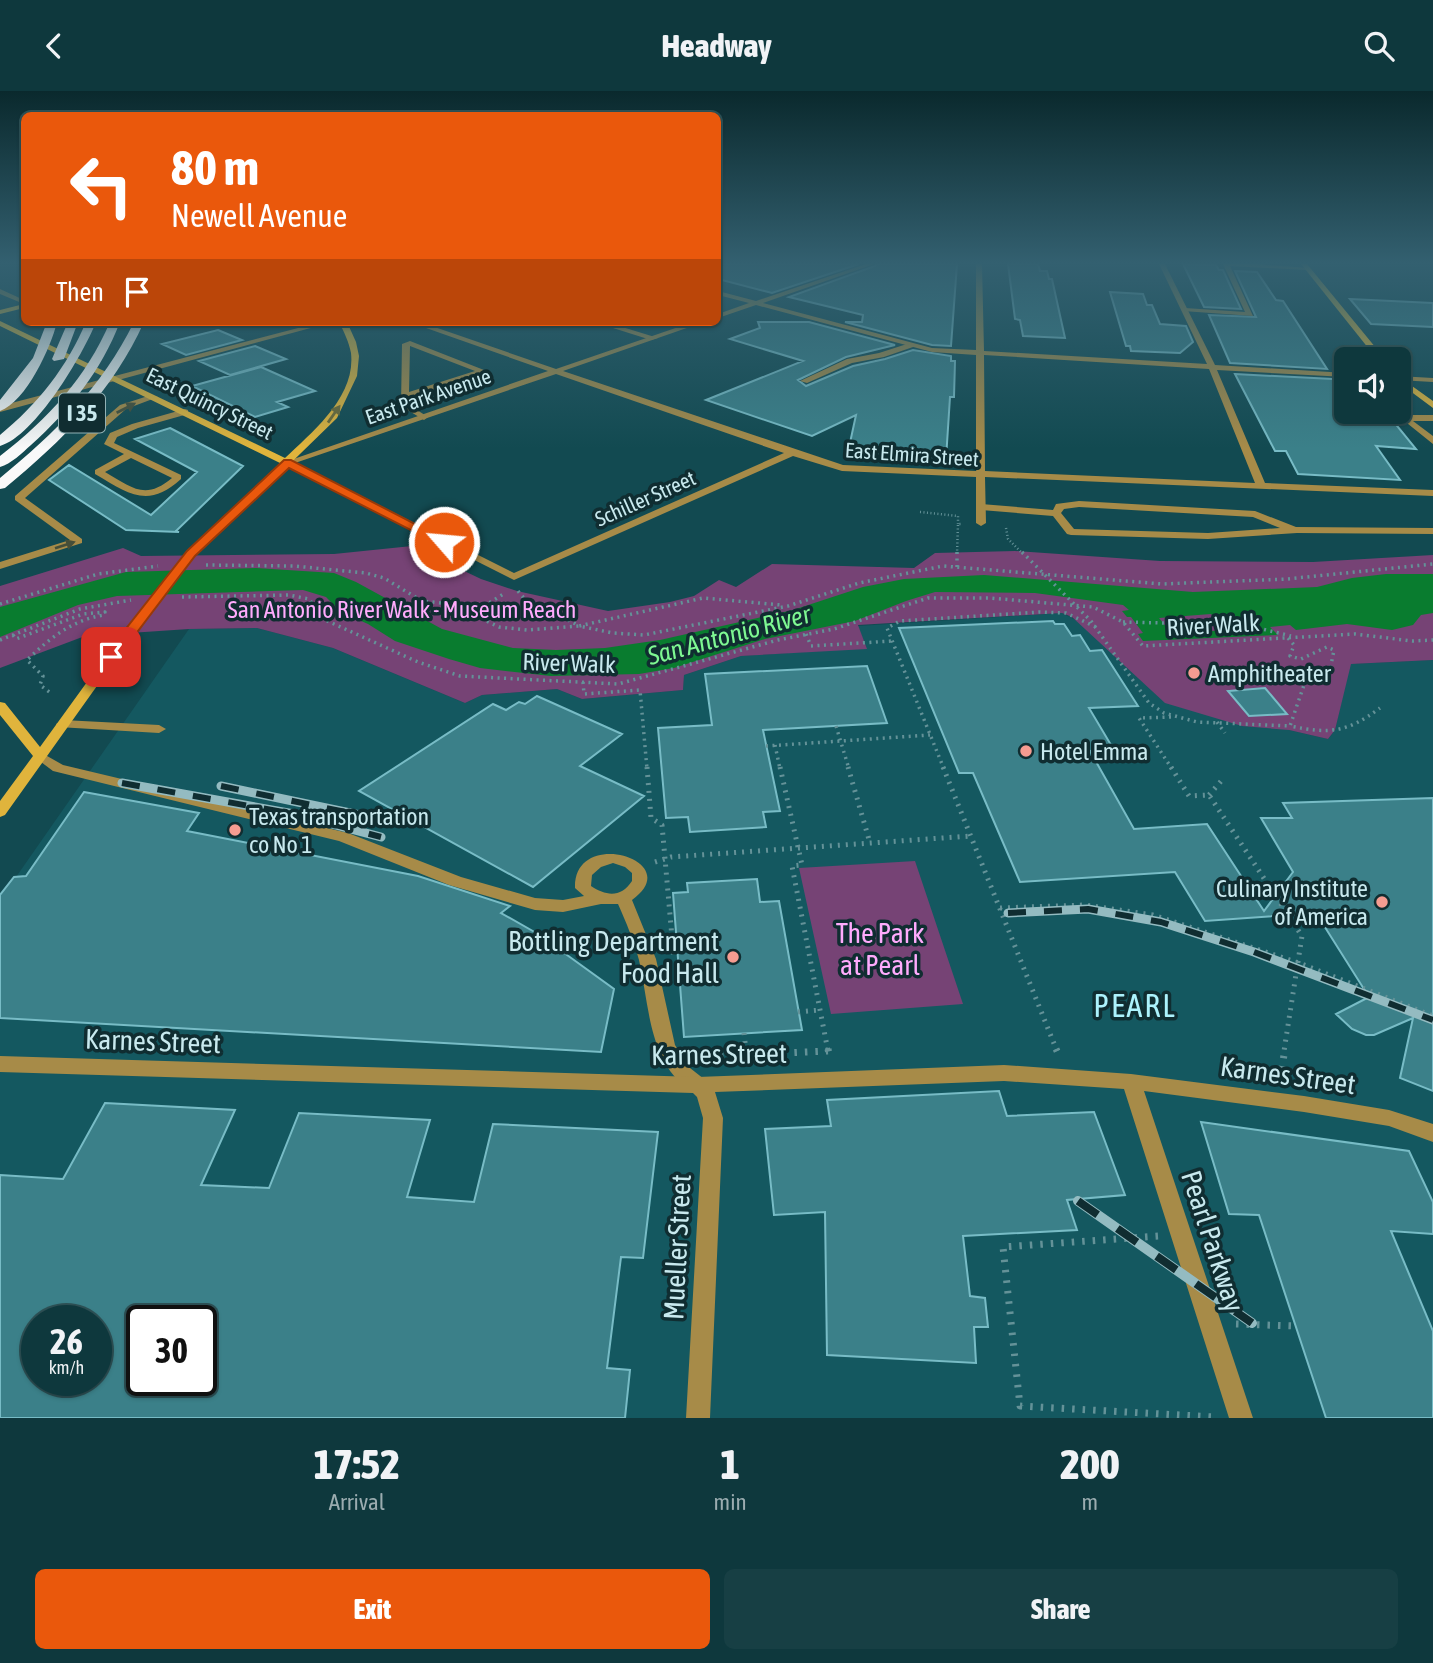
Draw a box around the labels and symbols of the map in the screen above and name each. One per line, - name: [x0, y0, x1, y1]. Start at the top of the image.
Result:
- street label: East Quincy Street: [143, 362, 277, 444]
- street label: East Park Avenue: [362, 363, 494, 429]
- road number: I 35: [59, 393, 105, 433]
- one-way arrow: [116, 403, 136, 415]
- one-way arrow: [327, 405, 341, 423]
- street label: East Elmira Street: [844, 437, 980, 471]
- street label: Schiller Street: [591, 465, 699, 531]
- position arrow: [407, 505, 481, 579]
- one-way arrow: [55, 540, 76, 550]
- park label: San Antonio River Walk - Museum Reach: [228, 596, 576, 623]
- water label: San Antonio River: [643, 599, 815, 671]
- street label: River Walk: [1166, 609, 1261, 641]
- pin: [81, 627, 141, 687]
- street label: River Walk: [522, 648, 616, 678]
- place label: Amphitheater: [1208, 660, 1332, 687]
- marker: Amphitheater: [1186, 665, 1202, 681]
- place label: Hotel Emma: [1040, 738, 1148, 765]
- marker: Hotel Emma: [1018, 743, 1034, 759]
- place label: Texas transportation co No 1: [249, 803, 429, 858]
- marker: Texas transportation co No 1: [227, 822, 243, 838]
- place label: Culinary Institute of America: [1216, 875, 1368, 930]
- marker: Culinary Institute of America: [1374, 894, 1390, 910]
- park label: The Park at Pearl: [836, 917, 924, 981]
- place label: Bottling Department Food Hall: [508, 925, 720, 989]
- marker: Bottling Department Food Hall: [725, 949, 741, 965]
- district label: PEARL: [1093, 987, 1177, 1024]
- street label: Karnes Street: [85, 1023, 221, 1059]
- street label: Karnes Street: [651, 1037, 787, 1071]
- street label: Karnes Street: [1218, 1050, 1358, 1100]
- street label: Pearl Parkway: [1175, 1166, 1251, 1316]
- street label: Mueller Street: [657, 1173, 697, 1321]
- speed limit sign: 30: [126, 1305, 217, 1396]

